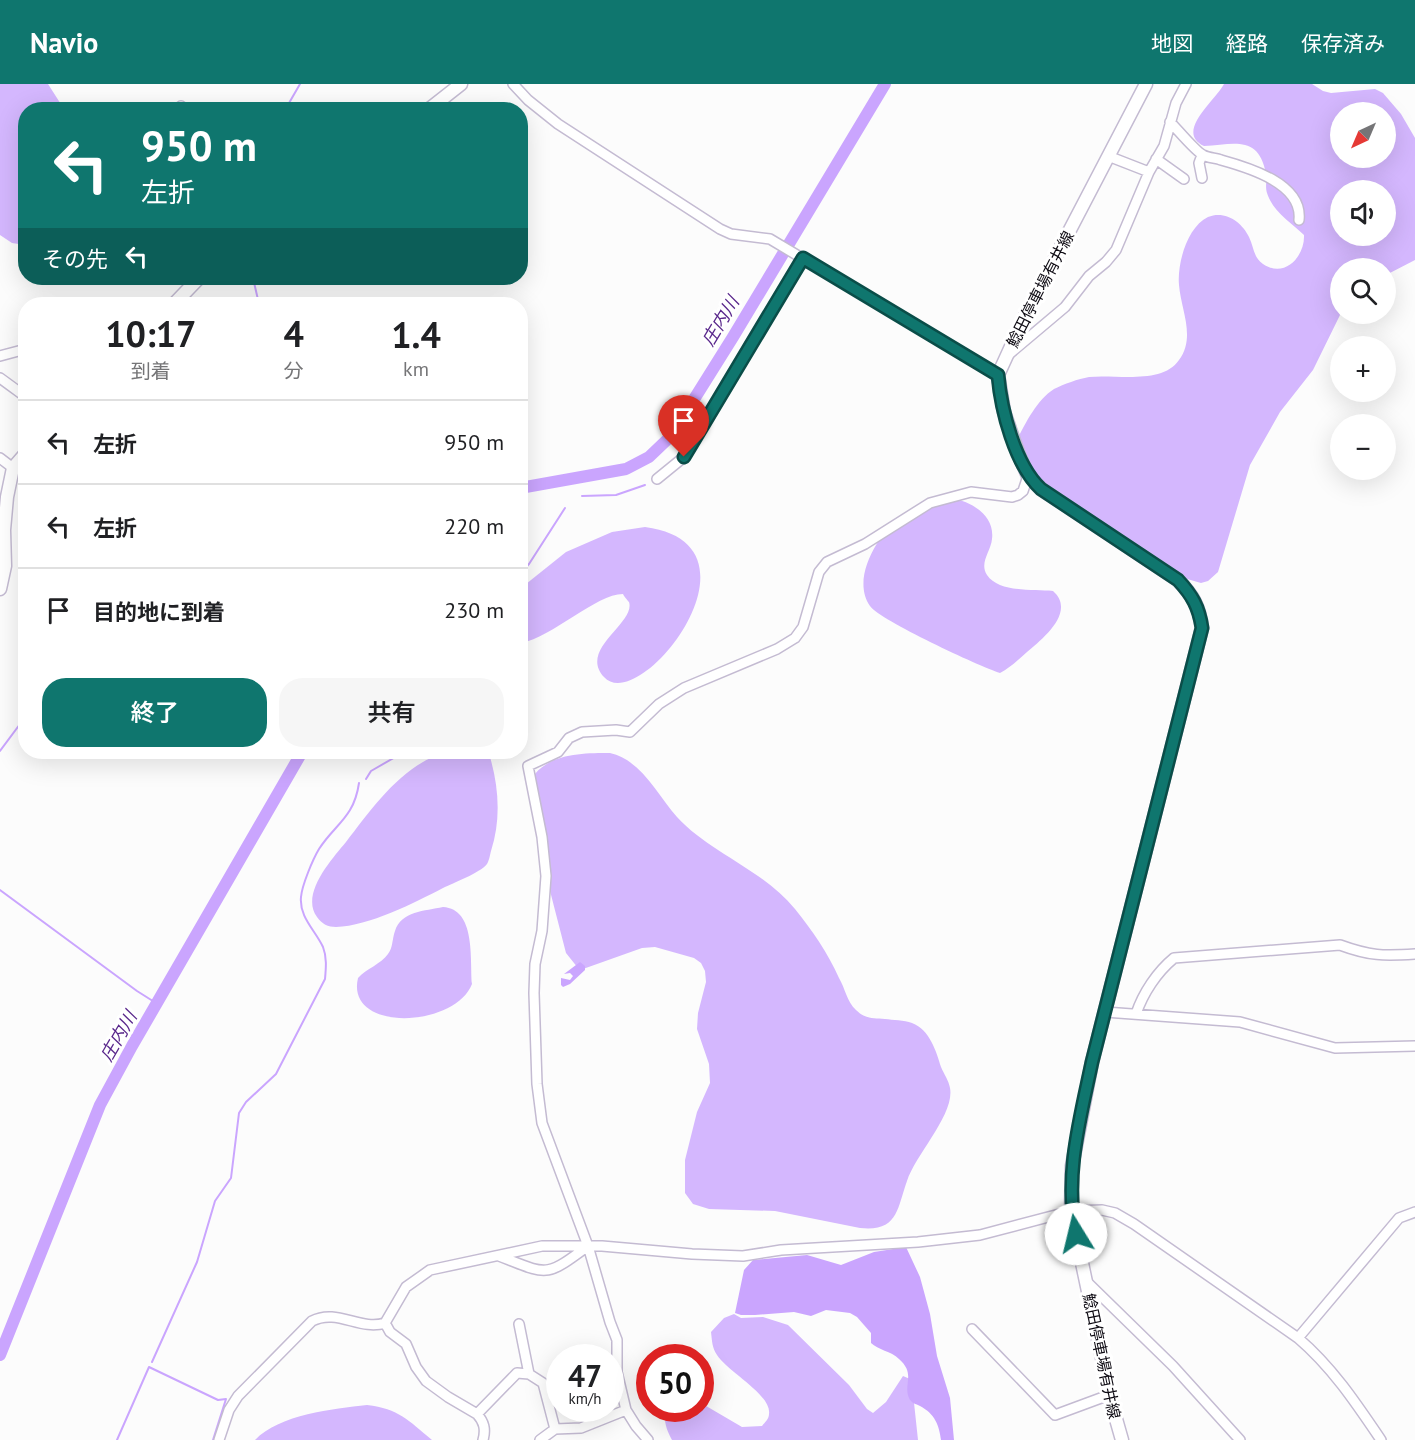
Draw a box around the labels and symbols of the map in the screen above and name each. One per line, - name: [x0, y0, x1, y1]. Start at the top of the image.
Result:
- north arrow: [1330, 102, 1396, 168]
- street label: 鯰田停車場有井線: [1002, 227, 1078, 351]
- water label: 庄内川: [696, 290, 745, 350]
- pin: [658, 395, 709, 457]
- water label: 庄内川: [95, 1005, 142, 1065]
- position arrow: [1044, 1202, 1108, 1266]
- street label: 鯰田停車場有井線: [1079, 1291, 1125, 1421]
- speed limit sign: 50: [636, 1344, 714, 1422]

